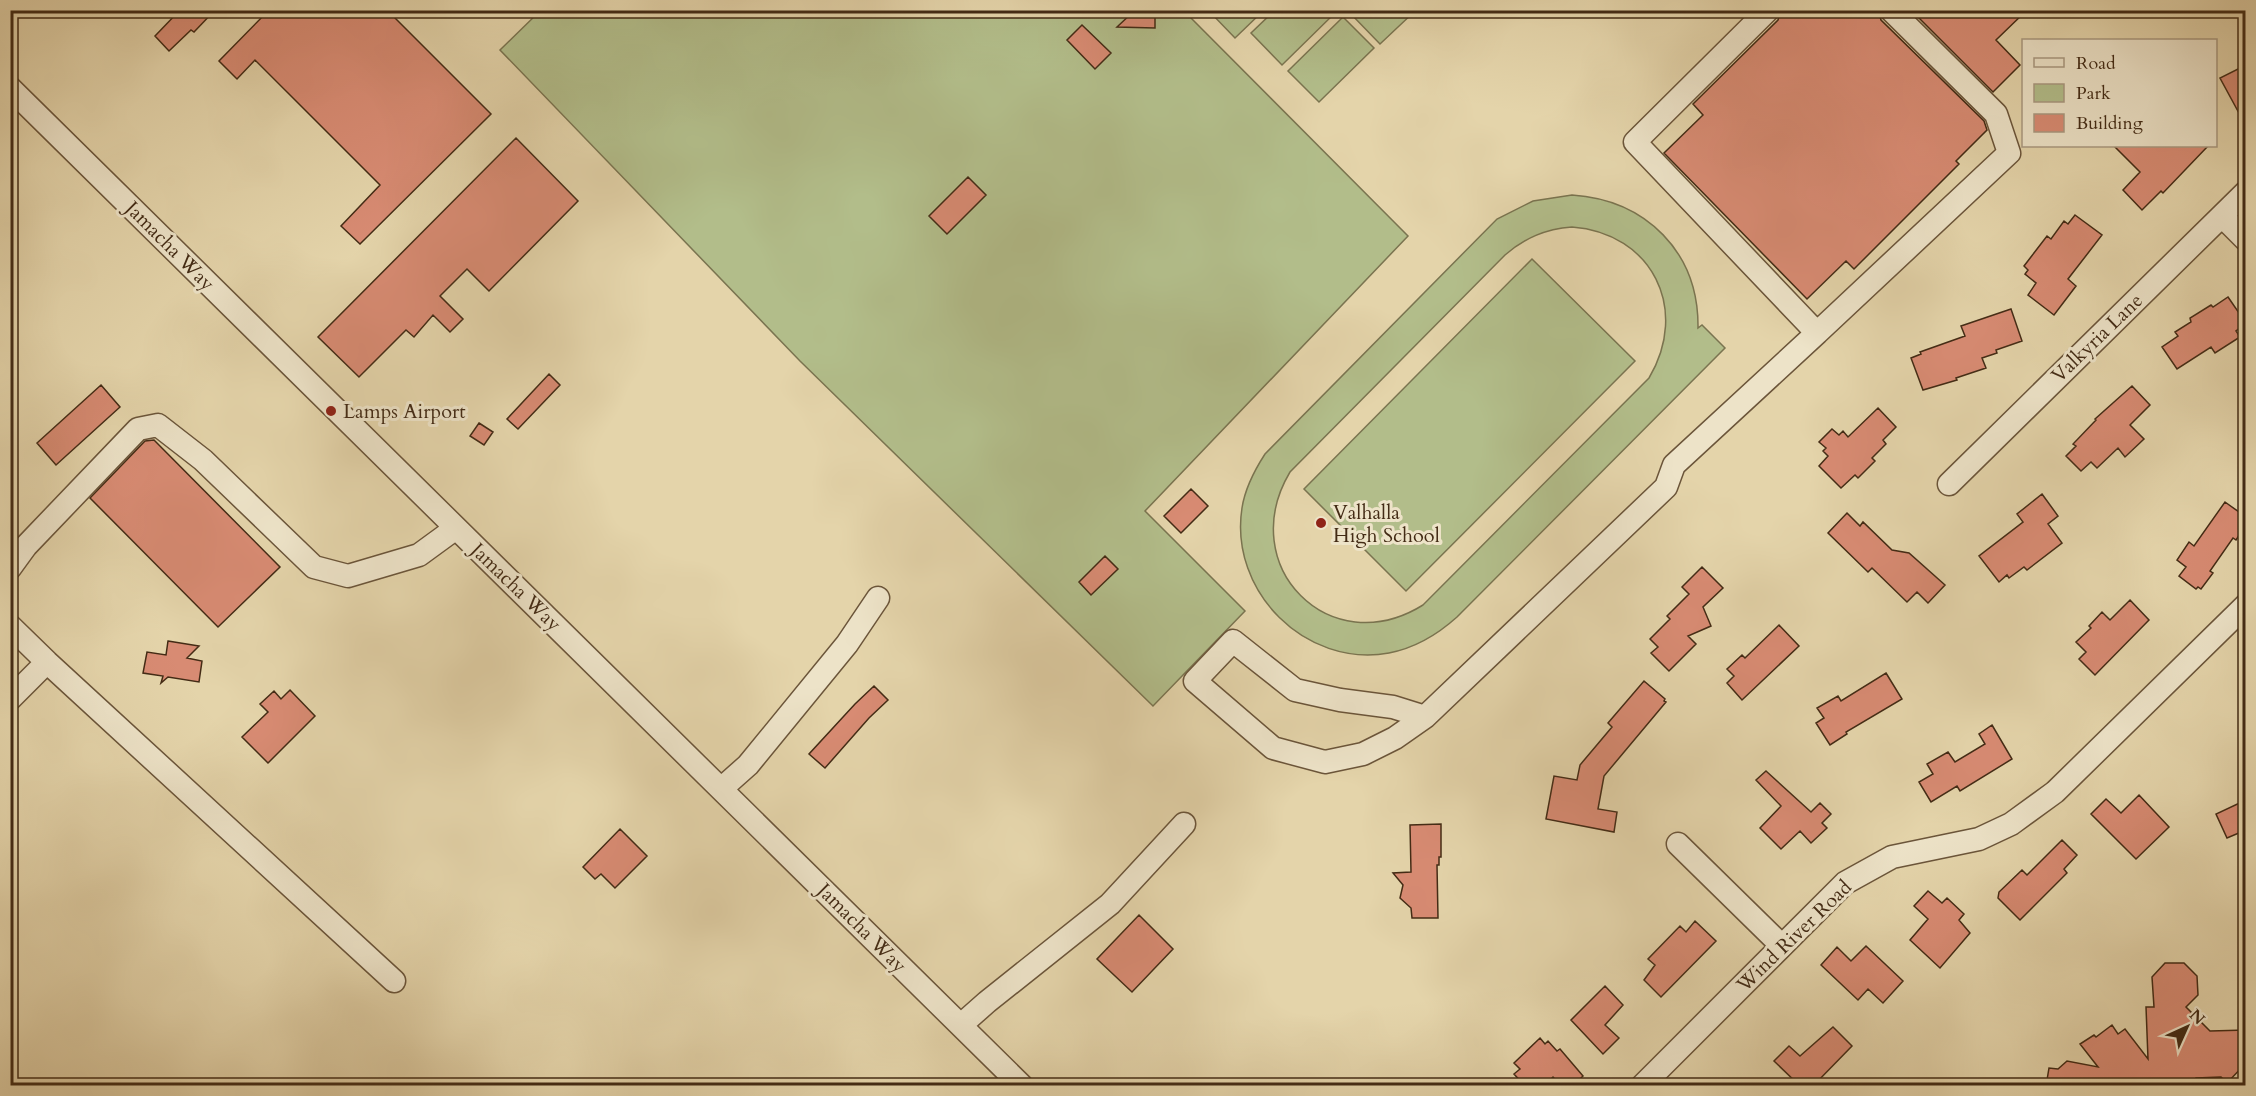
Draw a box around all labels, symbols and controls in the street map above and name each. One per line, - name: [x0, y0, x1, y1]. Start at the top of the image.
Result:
- legend: [2022, 39, 2217, 147]
- text: Road: [2076, 51, 2116, 76]
- text: Park: [2076, 81, 2111, 106]
- text: Building: [2076, 111, 2144, 136]
- street label: Jamacha Way: [117, 193, 221, 297]
- street label: Valkyria Lane: [2045, 287, 2149, 389]
- place label: Lamps Airport: [343, 398, 466, 425]
- marker: Lamps Airport: [324, 404, 338, 418]
- place label: Valhalla High School: [1333, 499, 1440, 549]
- marker: Valhalla High School: [1314, 516, 1328, 530]
- street label: Jamacha Way: [463, 535, 568, 637]
- street label: Wind River Road: [1730, 874, 1858, 999]
- street label: Jamacha Way: [809, 875, 913, 979]
- north arrow: [2157, 997, 2217, 1057]
- text: N: [2184, 1004, 2210, 1030]

